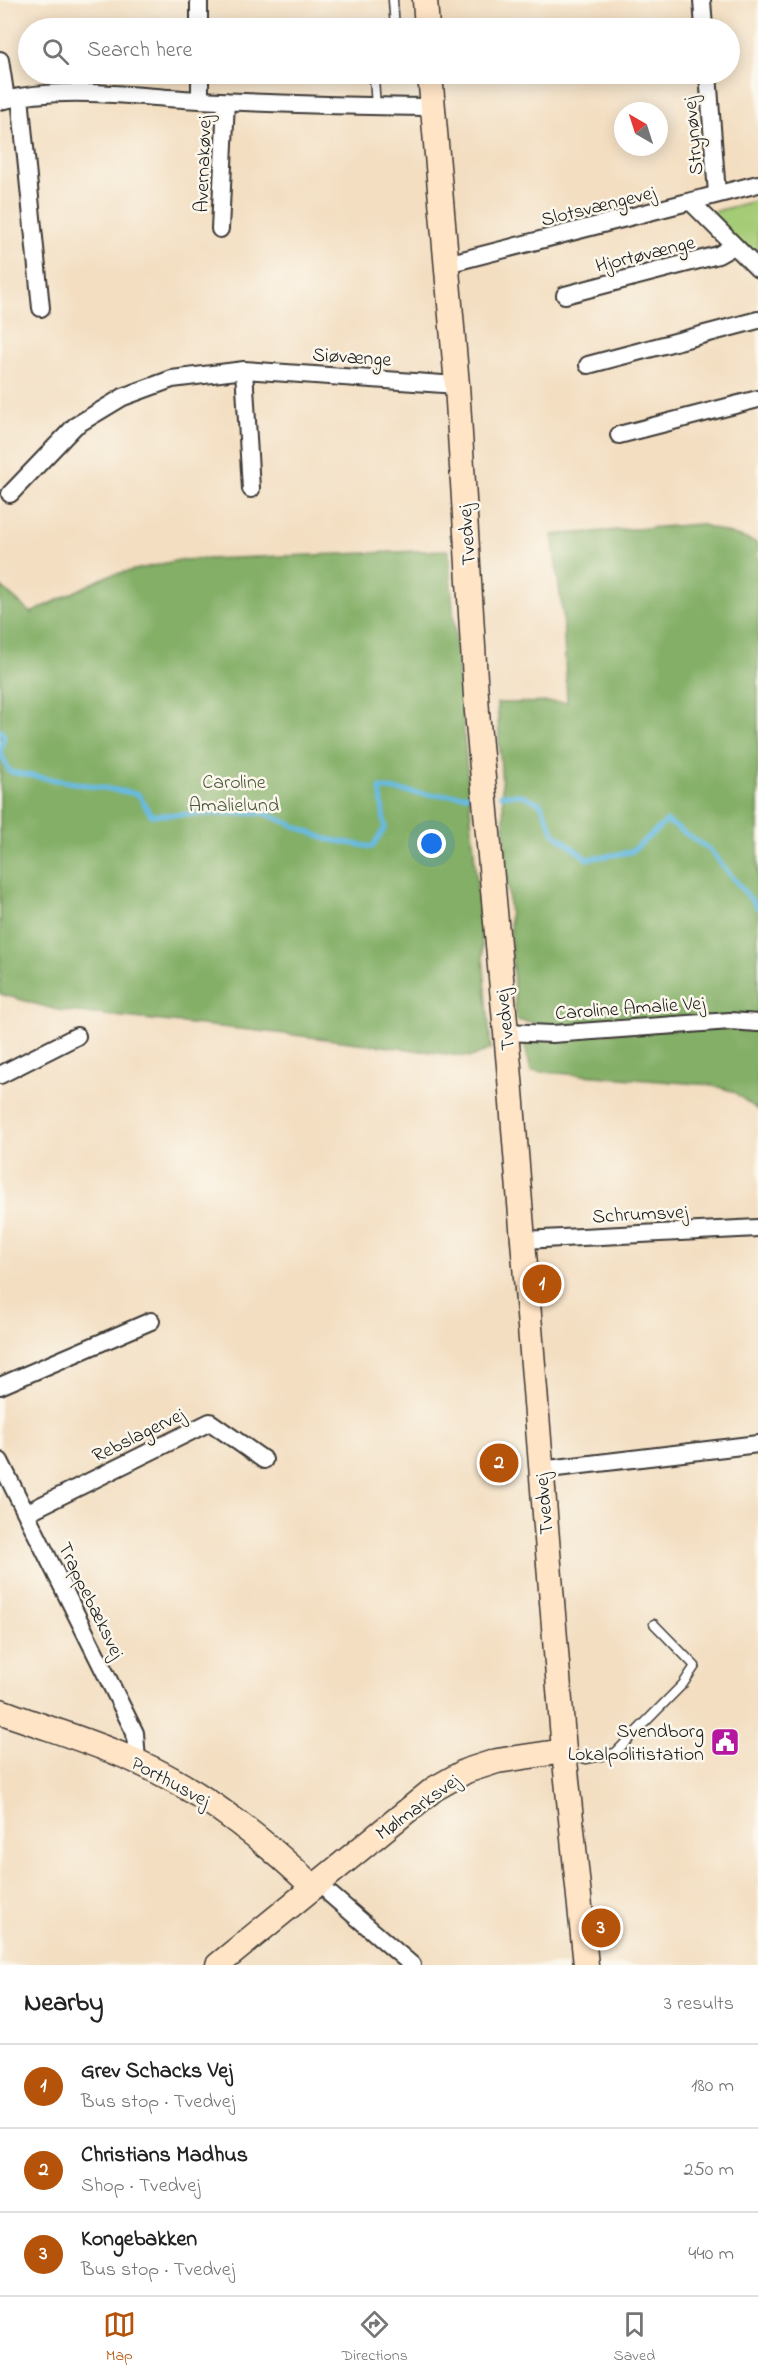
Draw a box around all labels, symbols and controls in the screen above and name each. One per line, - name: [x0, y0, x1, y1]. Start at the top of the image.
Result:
- search box: [18, 18, 740, 84]
- icon: search: [39, 35, 72, 68]
- text: Search here: [87, 35, 192, 67]
- street label: Strynøvej: [677, 94, 712, 176]
- north arrow: [614, 102, 668, 156]
- street label: Avernakøvej: [188, 114, 221, 213]
- street label: Slotsvængevej: [538, 179, 660, 237]
- street label: Hjortøvænge: [593, 229, 699, 283]
- street label: Siøvænge: [311, 341, 392, 377]
- street label: Tvedvej: [452, 502, 485, 566]
- park label: Caroline Amalielund: [189, 769, 279, 821]
- your location: [417, 829, 446, 858]
- street label: Tvedvej: [489, 987, 524, 1052]
- street label: Caroline Amalie Vej: [554, 990, 707, 1029]
- street label: Schrumsvej: [592, 1198, 690, 1232]
- pin: 1: [522, 1262, 562, 1306]
- street label: Rebslagervej: [88, 1401, 192, 1472]
- pin: 2: [480, 1440, 518, 1486]
- street label: Tvedvej: [528, 1471, 563, 1536]
- street label: Trappebæksvej: [49, 1538, 131, 1665]
- place label: Svendborg Lokalpolitistation: [568, 1718, 704, 1770]
- public building icon: Svendborg Lokalpolitistation: [709, 1726, 741, 1758]
- street label: Porthusvej: [125, 1750, 215, 1817]
- street label: Mølmarksvej: [370, 1767, 467, 1849]
- pin: 3: [582, 1906, 620, 1950]
- text: Nearby: [24, 1985, 103, 2023]
- text: 3 results: [664, 1990, 734, 2019]
- text: Grev Schacks Vej: [81, 2056, 232, 2088]
- text: 1: [40, 2072, 47, 2101]
- text: 180 m: [691, 2072, 734, 2101]
- text: Bus stop · Tvedvej: [81, 2088, 235, 2117]
- text: Christians Madhus: [81, 2140, 248, 2172]
- text: 2: [39, 2156, 48, 2185]
- text: 250 m: [683, 2156, 734, 2185]
- text: Shop · Tvedvej: [81, 2172, 200, 2201]
- text: Kongebakken: [81, 2224, 197, 2256]
- text: 3: [39, 2240, 48, 2269]
- text: 440 m: [688, 2240, 734, 2269]
- text: Bus stop · Tvedvej: [81, 2256, 235, 2285]
- tab: Map: [103, 2308, 136, 2368]
- tab: Directions: [341, 2308, 408, 2368]
- tab: Saved: [613, 2308, 655, 2368]

